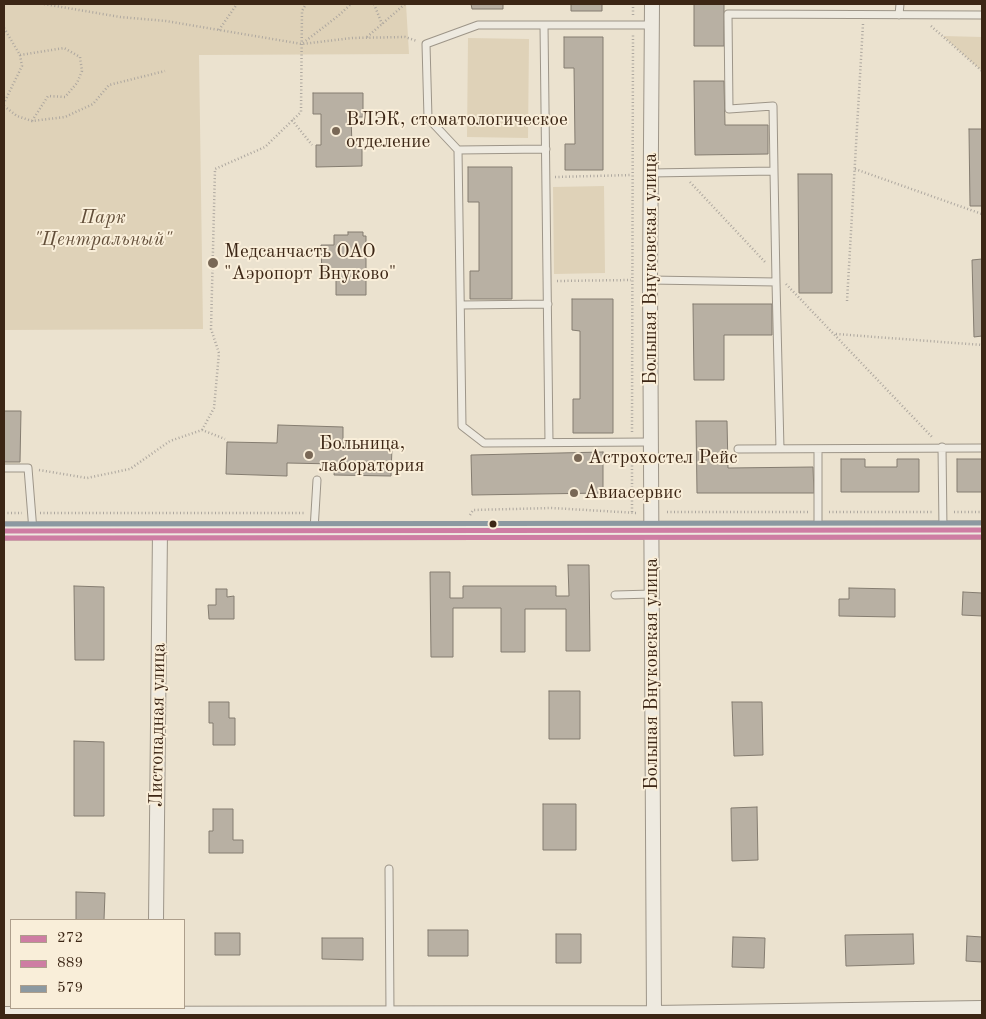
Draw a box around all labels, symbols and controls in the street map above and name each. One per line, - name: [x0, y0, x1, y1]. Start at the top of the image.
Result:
- place label: ВЛЭК, стоматологическое отделение: [346, 109, 568, 153]
- marker: ВЛЭК, стоматологическое отделение: [330, 125, 342, 137]
- street label: Большая Внуковская улица: [640, 153, 662, 385]
- park label: Парк "Центральный": [34, 207, 172, 251]
- place label: Медсанчасть ОАО "Аэропорт Внуково": [224, 241, 396, 285]
- marker: Медсанчасть ОАО "Аэропорт Внуково": [206, 256, 220, 270]
- place label: Больница, лаборатория: [319, 433, 424, 477]
- place label: Астрохостел Рейс: [588, 447, 737, 469]
- marker: Больница, лаборатория: [303, 449, 315, 461]
- marker: Астрохостел Рейс: [572, 452, 584, 464]
- place label: Авиасервис: [584, 482, 682, 504]
- marker: Авиасервис: [568, 487, 580, 499]
- unlabelled marker: [488, 519, 498, 529]
- street label: Большая Внуковская улица: [641, 558, 663, 790]
- street label: Листопадная улица: [145, 643, 171, 807]
- legend: [10, 919, 185, 1009]
- text: 272: [57, 931, 83, 946]
- text: 889: [57, 956, 83, 971]
- text: 579: [57, 981, 83, 996]

